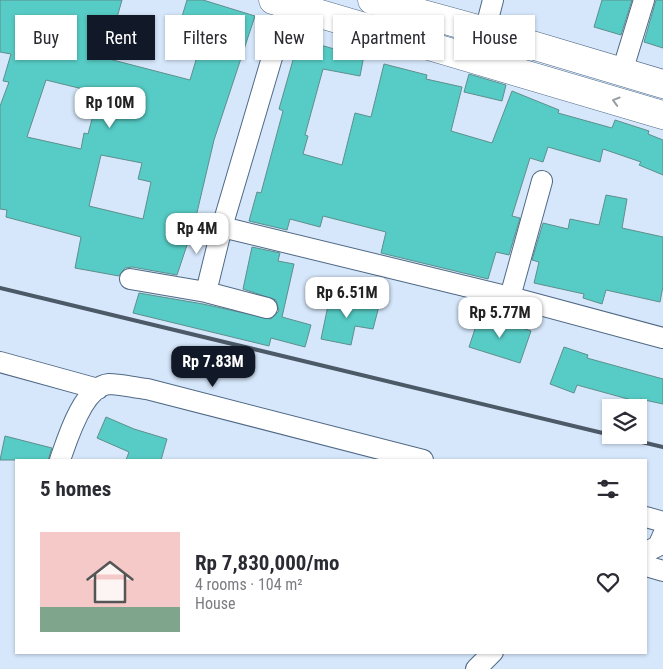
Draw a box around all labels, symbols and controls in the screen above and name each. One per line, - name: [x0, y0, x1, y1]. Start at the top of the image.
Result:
- chip: Buy: [15, 15, 77, 60]
- chip: Rent: [87, 15, 155, 60]
- chip: Filters: [165, 15, 245, 60]
- chip: New: [255, 15, 323, 60]
- chip: Apartment: [333, 15, 444, 60]
- chip: House: [454, 15, 535, 60]
- pin: Rp 10M: [69, 86, 151, 129]
- text: Rp 10M: [86, 93, 134, 112]
- one-way arrow: [613, 97, 621, 107]
- pin: Rp 4M: [162, 212, 232, 255]
- text: Rp 4M: [177, 219, 217, 238]
- pin: Rp 6.51M: [295, 276, 399, 319]
- text: Rp 6.51M: [316, 283, 378, 302]
- pin: Rp 5.77M: [448, 296, 552, 339]
- text: Rp 5.77M: [469, 303, 531, 322]
- pin: Rp 7.83M: [161, 346, 265, 388]
- text: Rp 7.83M: [182, 352, 244, 371]
- map controls: [602, 399, 647, 444]
- button: layers: [602, 399, 647, 444]
- icon: filters: [594, 475, 622, 503]
- text: 5 homes: [40, 477, 111, 501]
- text: Rp 7,830,000/mo: [195, 551, 339, 575]
- icon: home: [80, 552, 140, 612]
- icon: heart: [594, 568, 622, 596]
- text: 4 rooms · 104 m²: [195, 575, 303, 594]
- text: House: [195, 594, 235, 613]

